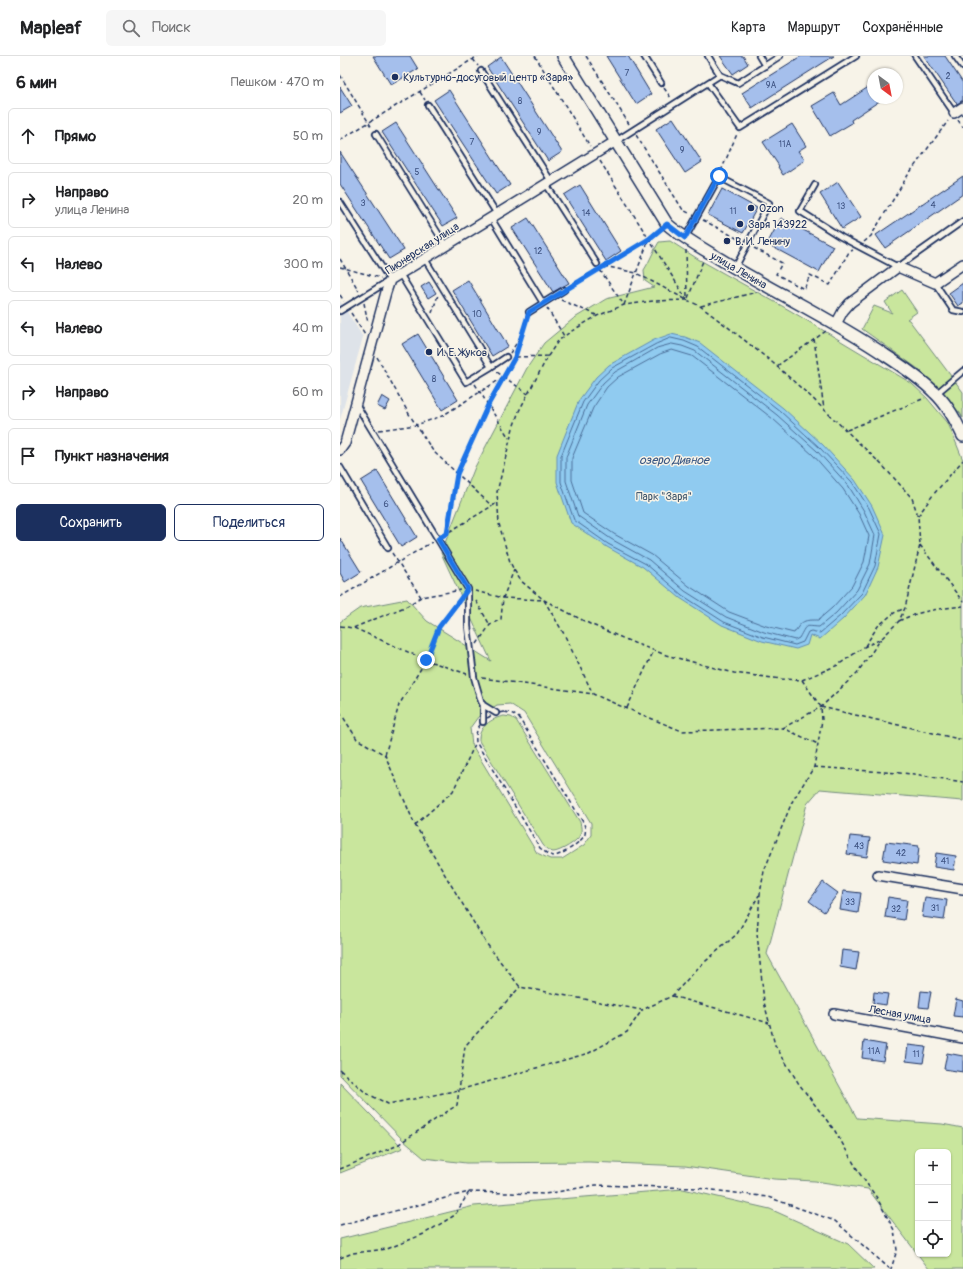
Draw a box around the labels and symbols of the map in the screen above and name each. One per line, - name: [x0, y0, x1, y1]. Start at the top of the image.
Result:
- house number: 7: [625, 68, 630, 79]
- north arrow: [867, 68, 903, 104]
- place label: Культурно-досуговый центр «Заря»: [403, 71, 573, 84]
- house number: 2: [945, 71, 951, 82]
- marker: Культурно-досуговый центр «Заря»: [390, 72, 400, 82]
- house number: 9А: [766, 80, 776, 91]
- house number: 8: [518, 96, 523, 107]
- house number: 9: [537, 127, 542, 138]
- house number: 7: [470, 137, 475, 148]
- house number: 11А: [779, 139, 792, 150]
- house number: 9: [680, 145, 685, 156]
- house number: 5: [415, 167, 420, 178]
- route start: [710, 167, 728, 185]
- house number: 3: [360, 198, 366, 209]
- house number: 4: [930, 200, 936, 211]
- house number: 13: [837, 201, 845, 212]
- place label: Ozon: [759, 202, 784, 215]
- marker: Ozon: [746, 203, 756, 213]
- house number: 11: [729, 206, 737, 217]
- house number: 14: [582, 208, 591, 219]
- place label: Заря 143922: [748, 218, 807, 231]
- marker: Заря 143922: [735, 219, 745, 229]
- street label: Пионерская улица: [383, 220, 461, 277]
- place label: В. И. Ленину: [735, 235, 790, 248]
- marker: В. И. Ленину: [722, 236, 732, 246]
- house number: 12: [534, 246, 542, 257]
- street label: улица Ленина: [707, 249, 769, 292]
- house number: 10: [472, 309, 482, 320]
- place label: И. Е. Жуков: [437, 346, 487, 359]
- marker: И. Е. Жуков: [424, 347, 434, 357]
- house number: 8: [432, 374, 437, 385]
- water label: озеро Дивное: [639, 453, 710, 468]
- park label: Парк "Заря": [636, 490, 692, 503]
- house number: 6: [383, 499, 389, 510]
- route end: [417, 651, 435, 669]
- house number: 43: [854, 841, 864, 852]
- house number: 42: [896, 848, 906, 859]
- house number: 41: [941, 856, 949, 867]
- house number: 33: [845, 897, 855, 908]
- house number: 31: [931, 903, 939, 914]
- house number: 32: [891, 904, 901, 915]
- street label: Лесная улица: [867, 1002, 932, 1026]
- house number: 11А: [868, 1046, 881, 1057]
- house number: 11: [912, 1049, 920, 1060]

